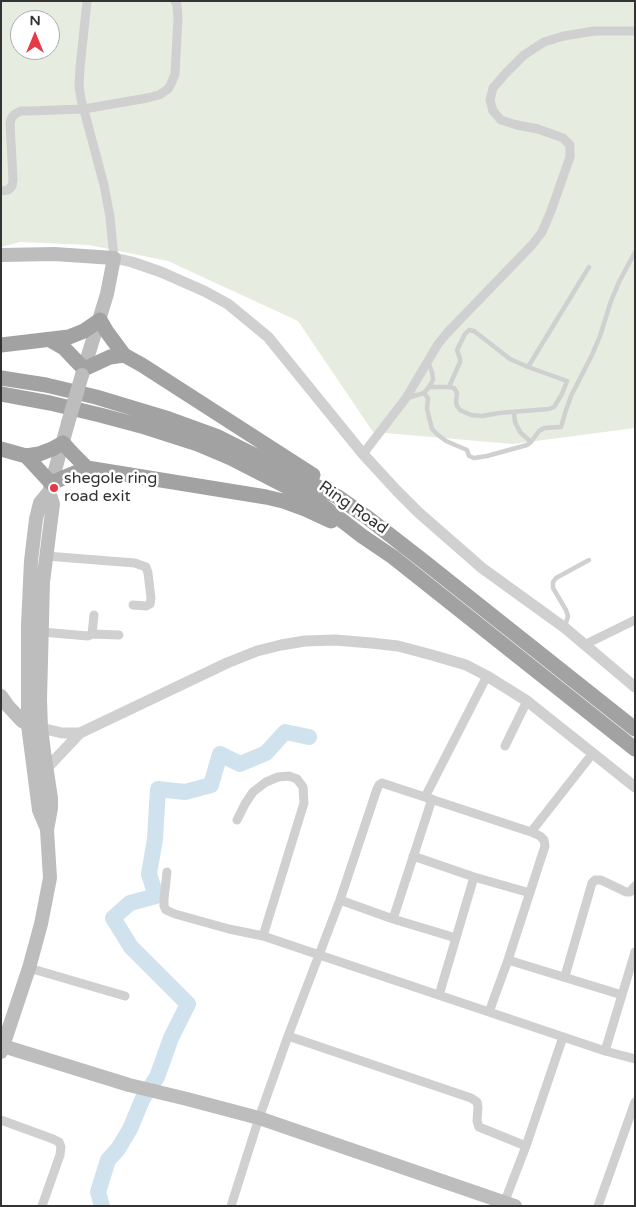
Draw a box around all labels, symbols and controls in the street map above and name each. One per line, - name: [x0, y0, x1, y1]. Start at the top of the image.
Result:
- north arrow: [10, 10, 60, 60]
- text: N: [29, 12, 41, 29]
- place label: shegole ring road exit: [64, 469, 157, 507]
- street label: Ring Road: [315, 477, 391, 539]
- marker: shegole ring road exit: [48, 482, 60, 494]

